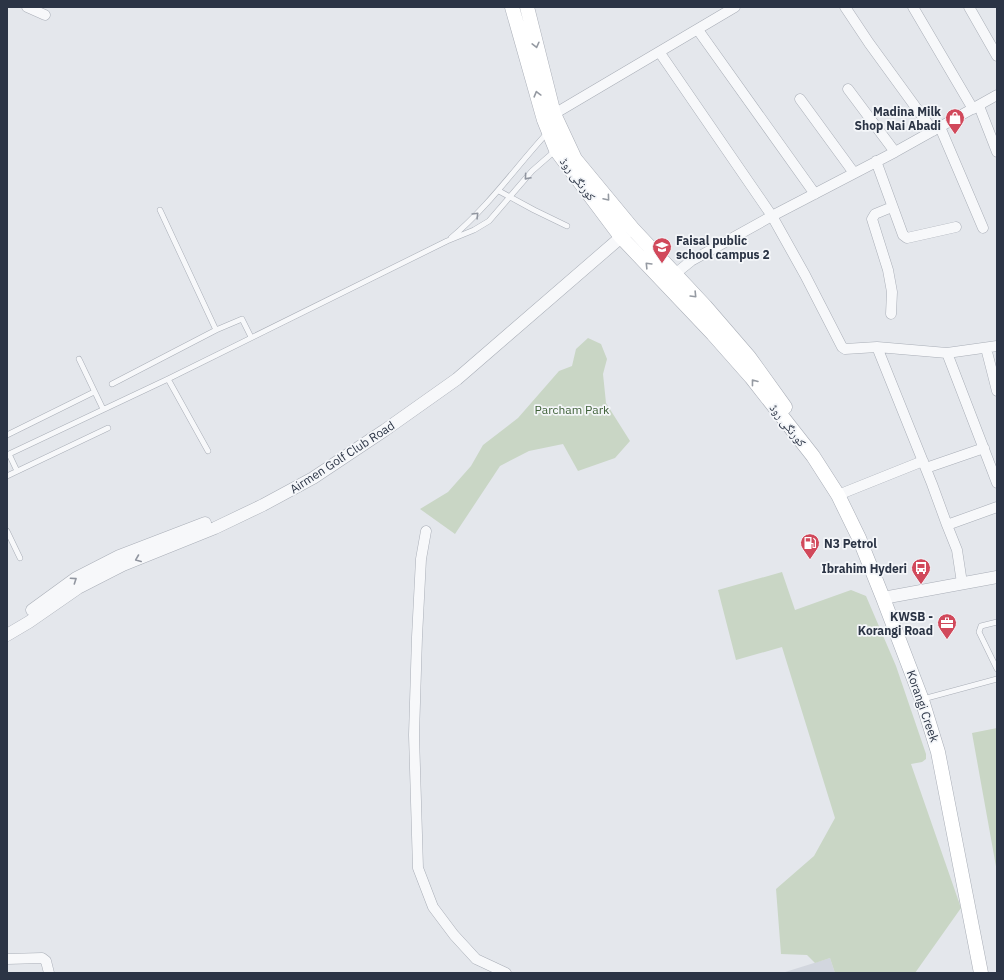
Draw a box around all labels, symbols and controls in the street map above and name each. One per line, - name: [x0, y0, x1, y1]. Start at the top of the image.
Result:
- one-way arrow: [532, 42, 540, 48]
- one-way arrow: [533, 91, 542, 98]
- place label: Madina Milk Shop Nai Abadi: [855, 104, 941, 133]
- shop icon: Madina Milk Shop Nai Abadi: [944, 107, 966, 135]
- street label: کورنگی روڈ: [557, 154, 599, 204]
- one-way arrow: [525, 172, 532, 180]
- one-way arrow: [603, 194, 610, 201]
- one-way arrow: [471, 212, 479, 220]
- place label: Faisal public school campus 2: [676, 233, 770, 262]
- school or university icon: Faisal public school campus 2: [651, 236, 673, 264]
- one-way arrow: [645, 262, 653, 270]
- one-way arrow: [689, 290, 697, 298]
- one-way arrow: [752, 379, 759, 386]
- street label: کورنگی روڈ: [767, 401, 809, 449]
- park label: Parcham Park: [535, 402, 610, 417]
- street label: Airmen Golf Club Road: [287, 418, 397, 496]
- fuel station icon: N3 Petrol: [799, 532, 821, 560]
- place label: N3 Petrol: [824, 536, 877, 551]
- one-way arrow: [134, 554, 141, 562]
- bus stop icon: Ibrahim Hyderi: [910, 557, 932, 585]
- place label: Ibrahim Hyderi: [822, 561, 907, 576]
- one-way arrow: [70, 577, 77, 585]
- place label: KWSB - Korangi Road: [858, 609, 933, 638]
- office icon: KWSB - Korangi Road: [936, 612, 958, 640]
- street label: Korangi Creek: [904, 668, 943, 745]

